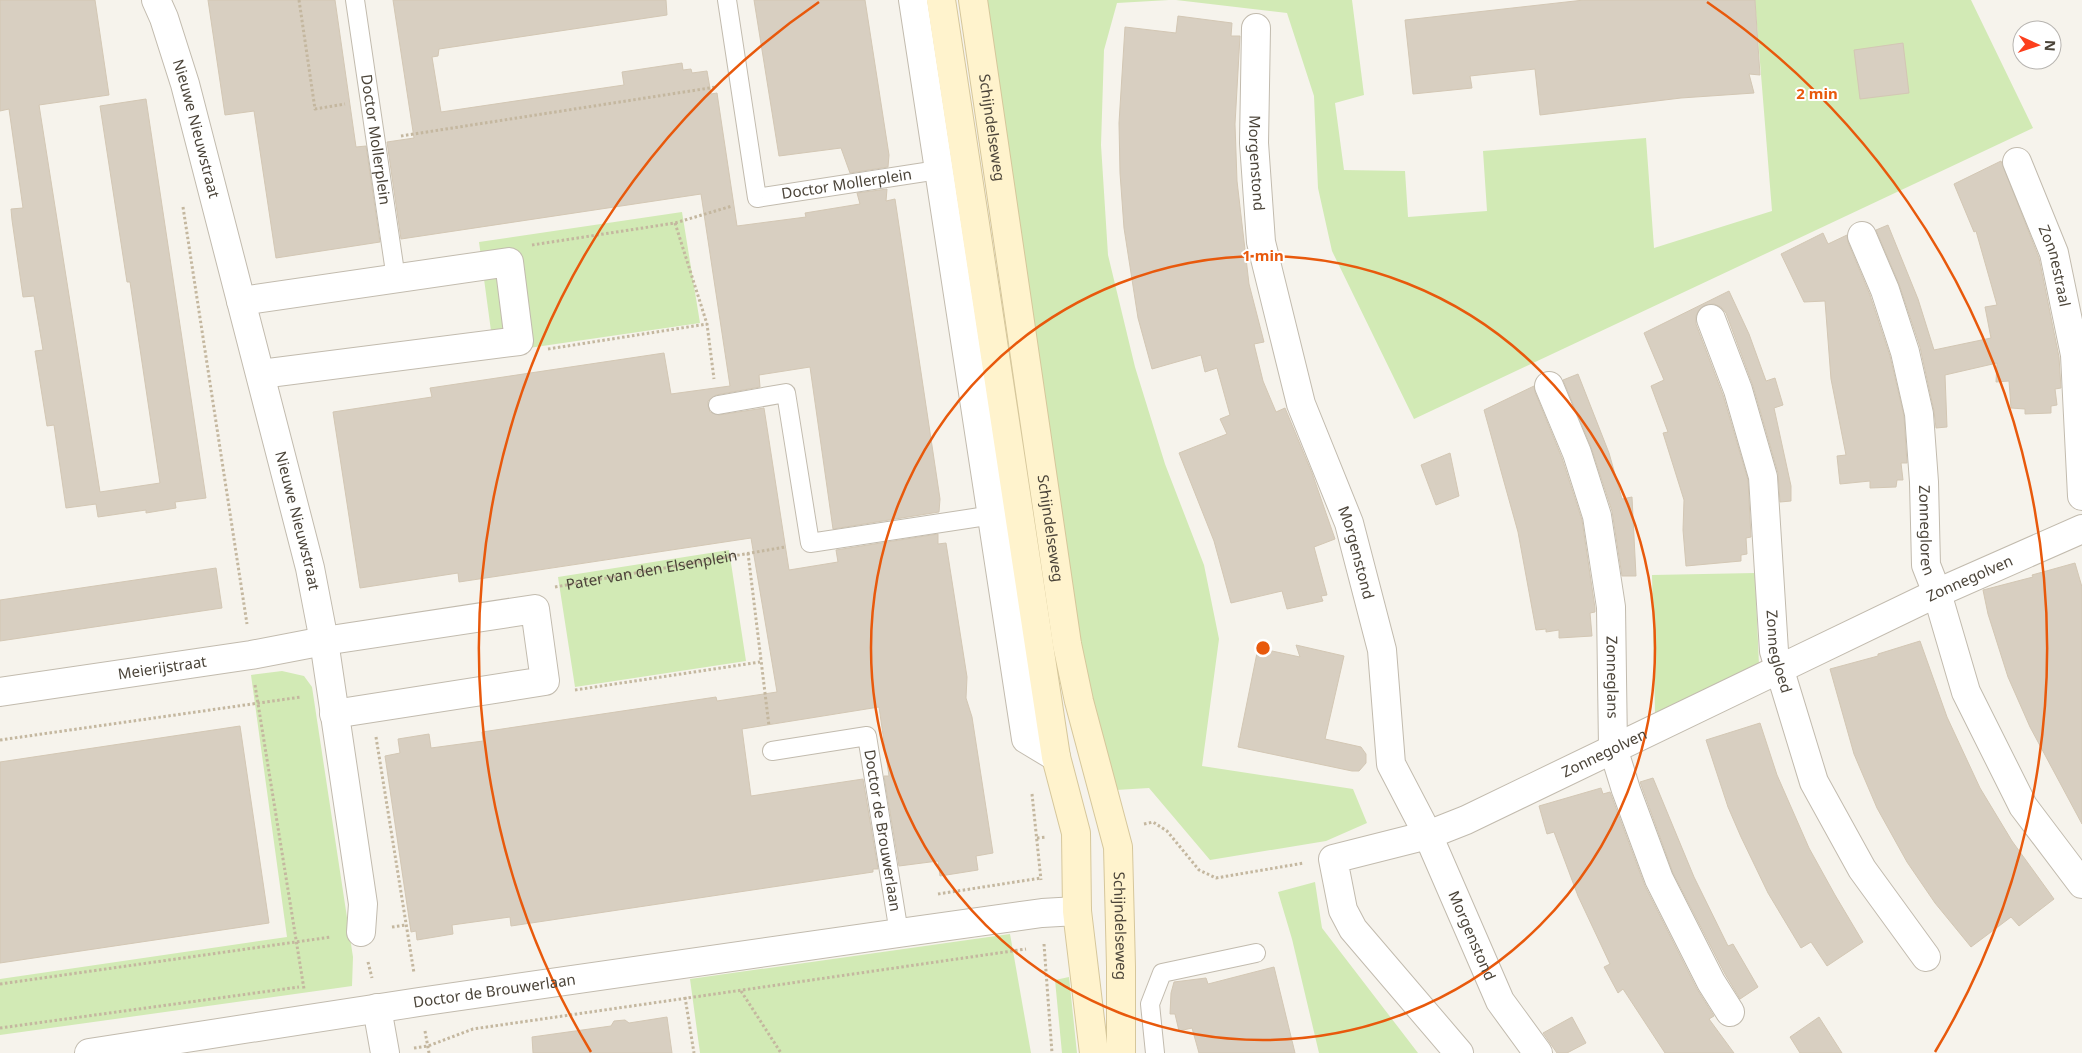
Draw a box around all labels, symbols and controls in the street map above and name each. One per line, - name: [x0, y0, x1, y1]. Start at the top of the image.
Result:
- north arrow: [2012, 20, 2062, 70]
- text: N: [2041, 40, 2060, 52]
- street label: Nieuwe Nieuwstraat: [169, 56, 225, 201]
- street label: Doctor Mollerplein: [357, 73, 396, 206]
- street label: Schijndelseweg: [975, 73, 1010, 182]
- text: 2 min: [1796, 83, 1838, 103]
- street label: Morgenstond: [1245, 115, 1270, 211]
- street label: Doctor Mollerplein: [780, 163, 913, 203]
- street label: Zonnestraal: [2035, 222, 2076, 308]
- text: 1 min: [1242, 245, 1284, 265]
- street label: Nieuwe Nieuwstraat: [271, 449, 325, 592]
- street label: Schijndelseweg: [1033, 473, 1069, 583]
- street label: Zonnegloren: [1915, 485, 1940, 578]
- street label: Morgenstond: [1334, 503, 1379, 601]
- street label: Pater van den Elsenplein: [564, 545, 739, 594]
- street label: Zonnegolven: [1923, 550, 2016, 606]
- street label: Zonnegloed: [1762, 609, 1797, 695]
- street label: Zonneglans: [1602, 636, 1624, 719]
- centre of rings: [1254, 639, 1272, 657]
- street label: Meierijstraat: [117, 651, 208, 683]
- street label: Zonnegolven: [1558, 723, 1650, 781]
- street label: Doctor de Brouwerlaan: [860, 748, 906, 913]
- street label: Schijndelseweg: [1110, 871, 1132, 980]
- street label: Morgenstond: [1444, 887, 1501, 983]
- street label: Doctor de Brouwerlaan: [411, 969, 577, 1012]

